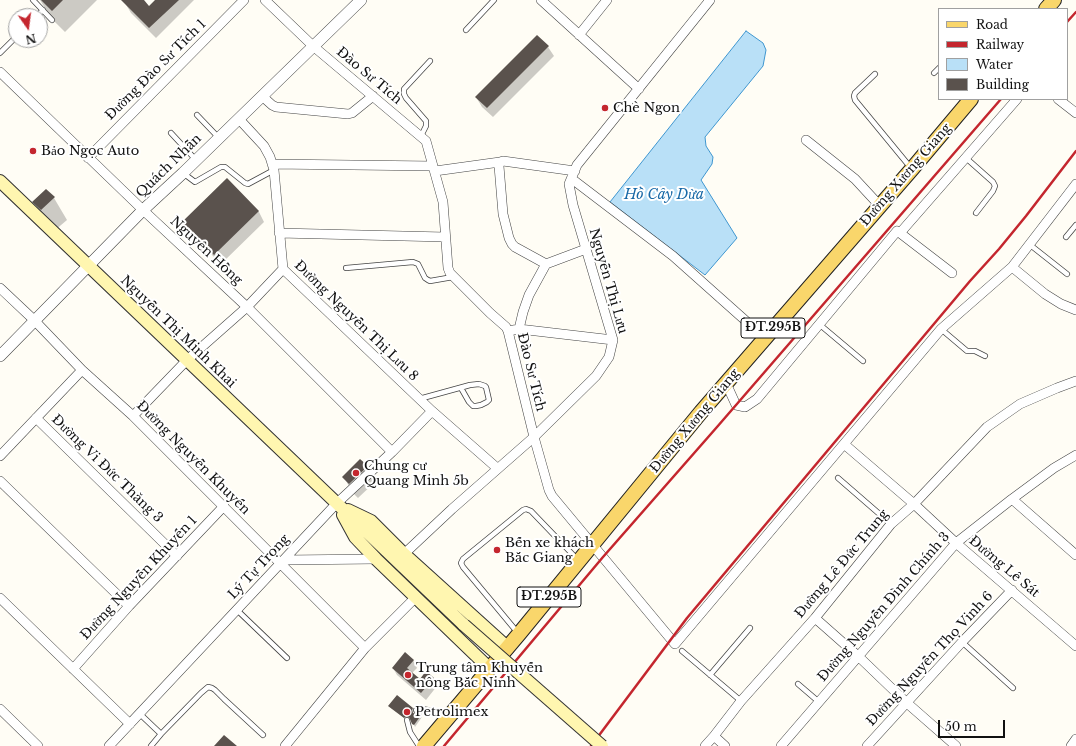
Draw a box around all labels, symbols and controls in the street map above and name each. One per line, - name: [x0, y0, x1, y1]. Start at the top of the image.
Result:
- north arrow: [8, 8, 48, 48]
- legend: [938, 8, 1068, 100]
- street label: Đường Đào Sư Tích 1: [102, 16, 210, 124]
- text: Road: [976, 17, 1008, 32]
- text: N: [24, 31, 37, 47]
- text: Railway: [976, 37, 1024, 52]
- street label: Đào Sư Tích: [333, 44, 405, 108]
- text: Water: [976, 57, 1013, 72]
- text: Building: [976, 77, 1029, 92]
- place label: Chè Ngon: [613, 100, 680, 116]
- marker: Chè Ngon: [600, 103, 610, 113]
- street label: Đường Xương Giang: [857, 121, 955, 229]
- street label: Quách Nhẫn: [133, 131, 205, 201]
- place label: Bảo Ngọc Auto: [41, 143, 139, 159]
- marker: Bảo Ngọc Auto: [28, 146, 38, 156]
- water label: Hồ Cây Dừa: [624, 187, 704, 203]
- street label: Nguyên Hồng: [167, 214, 245, 288]
- street label: Nguyễn Thị Lưu: [586, 227, 630, 335]
- street label: Đường Nguyễn Thị Lưu 8: [291, 258, 421, 384]
- street label: Nguyễn Thị Minh Khai: [117, 273, 239, 391]
- road number: ĐT.295B: [741, 318, 805, 338]
- street label: Đào Sư Tích: [514, 331, 548, 413]
- street label: Đường Xương Giang: [647, 366, 743, 476]
- street label: Đường Nguyễn Khuyến: [133, 398, 253, 518]
- street label: Đường Vi Đức Thăng 3: [48, 412, 166, 526]
- place label: Chung cư Quang Minh 5b: [364, 458, 469, 489]
- marker: Chung cư Quang Minh 5b: [351, 468, 361, 478]
- street label: Đường Lê Đức Trung: [792, 507, 892, 621]
- street label: Đường Nguyễn Khuyến 1: [78, 513, 200, 643]
- street label: Đường Nguyễn Đình Chính 3: [815, 529, 953, 685]
- street label: Lý Tự Trọng: [225, 531, 293, 603]
- street label: Đường Lê Sát: [966, 533, 1042, 601]
- place label: Bến xe khách Bắc Giang: [505, 535, 594, 566]
- marker: Bến xe khách Bắc Giang: [492, 545, 502, 555]
- road number: ĐT.295B: [517, 587, 581, 607]
- street label: Đường Nguyễn Thọ Vinh 6: [864, 589, 996, 729]
- place label: Trung tâm Khuyến nông Bắc Ninh: [416, 660, 543, 691]
- marker: Trung tâm Khuyến nông Bắc Ninh: [403, 670, 413, 680]
- place label: Petrolimex: [415, 704, 488, 720]
- marker: Petrolimex: [402, 707, 412, 717]
- scale bar: [940, 712, 1007, 738]
- text: 50 m: [945, 719, 977, 734]

